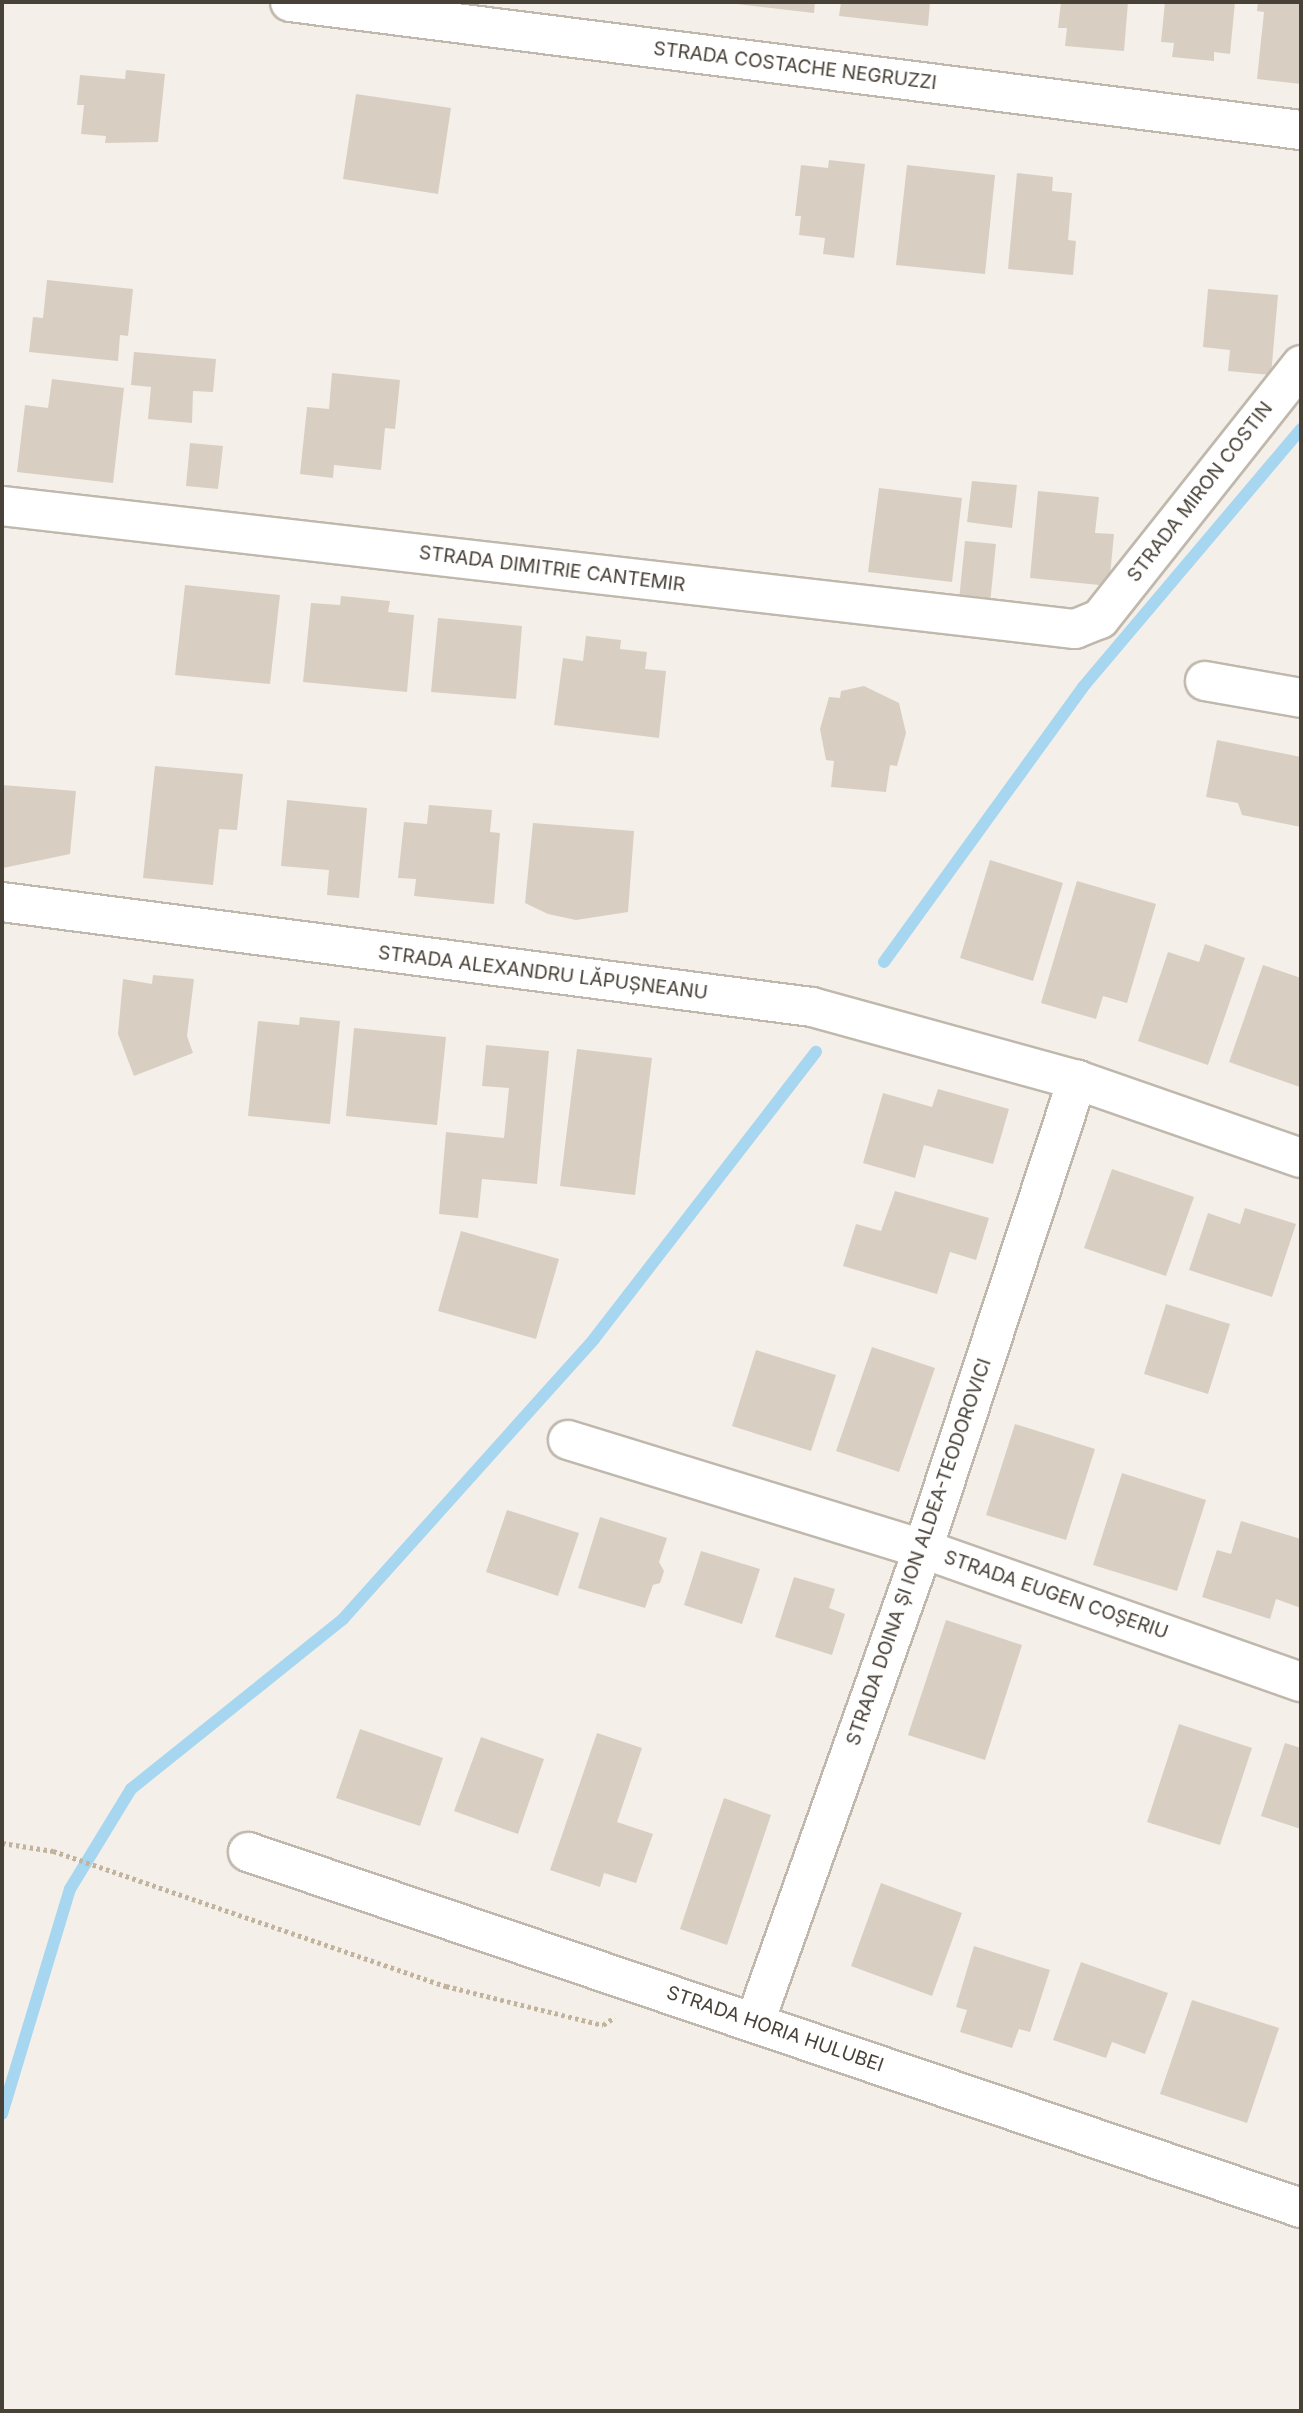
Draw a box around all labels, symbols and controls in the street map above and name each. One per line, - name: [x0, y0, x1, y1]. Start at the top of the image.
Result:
- street label: STRADA COSTACHE NEGRUZZI: [652, 37, 938, 95]
- street label: STRADA MIRON COSTIN: [1123, 397, 1277, 587]
- street label: STRADA DIMITRIE CANTEMIR: [418, 541, 686, 597]
- street label: STRADA ALEXANDRU LĂPUȘNEANU: [377, 941, 709, 1005]
- street label: STRADA DOINA ȘI ION ALDEA-TEODOROVICI: [842, 1355, 996, 1749]
- street label: STRADA EUGEN COȘERIU: [941, 1546, 1171, 1644]
- street label: STRADA HORIA HULUBEI: [664, 1981, 886, 2077]

